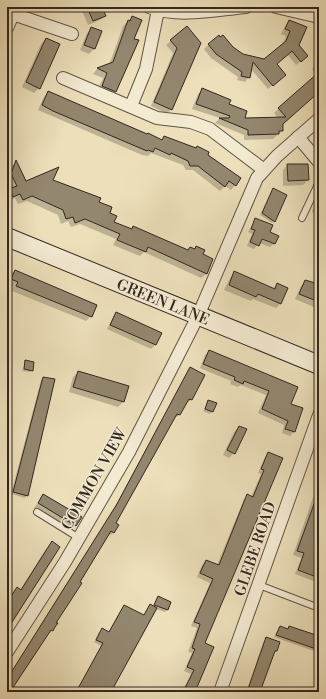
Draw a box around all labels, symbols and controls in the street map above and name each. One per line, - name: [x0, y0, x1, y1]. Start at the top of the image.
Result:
- street label: GREEN LANE: [114, 275, 212, 330]
- street label: COMMON VIEW: [58, 425, 131, 533]
- street label: GLEBE ROAD: [230, 500, 280, 599]

